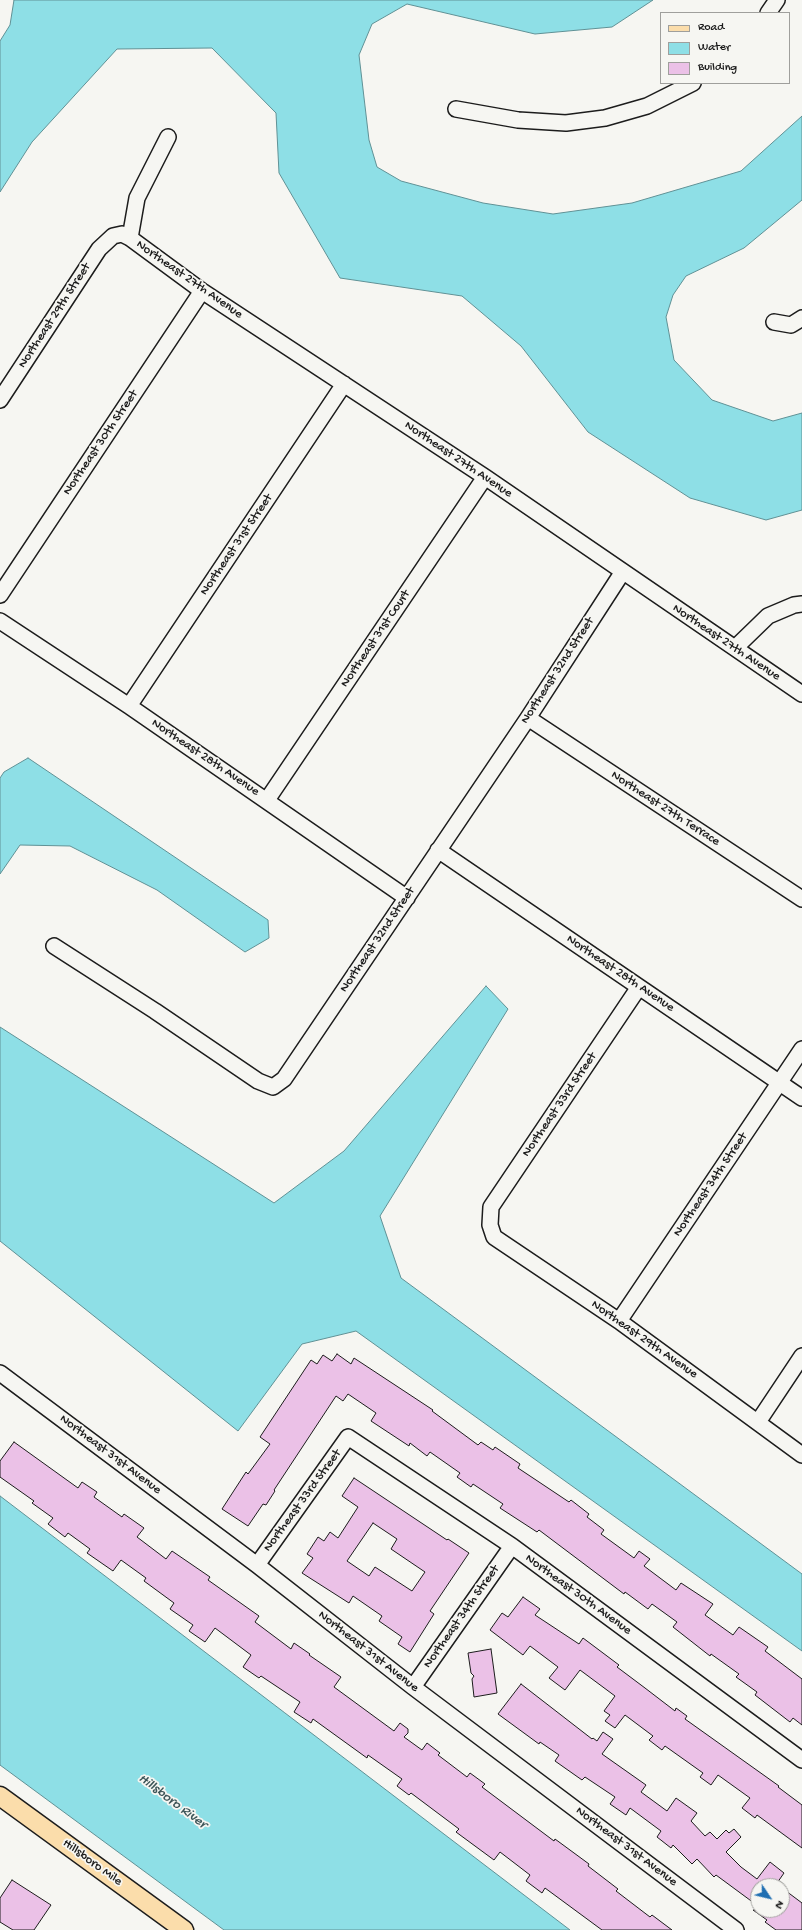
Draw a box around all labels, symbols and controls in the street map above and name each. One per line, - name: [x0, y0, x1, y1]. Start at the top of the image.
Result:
- legend: [660, 12, 790, 84]
- text: Road: [698, 21, 724, 35]
- text: Water: [698, 41, 730, 55]
- text: Building: [698, 61, 737, 75]
- street label: Northeast 27th Avenue: [133, 237, 245, 323]
- street label: Northeast 29th Street: [15, 261, 95, 371]
- street label: Northeast 30th Street: [60, 387, 142, 499]
- street label: Northeast 27th Avenue: [401, 418, 515, 502]
- street label: Northeast 31st Street: [197, 491, 277, 599]
- street label: Northeast 31st Court: [338, 587, 414, 691]
- street label: Northeast 27th Avenue: [669, 601, 783, 685]
- street label: Northeast 32nd Street: [518, 615, 598, 727]
- street label: Northeast 28th Avenue: [148, 716, 262, 800]
- street label: Northeast 27th Terrace: [608, 768, 722, 850]
- street label: Northeast 32nd Street: [337, 884, 419, 996]
- street label: Northeast 28th Avenue: [563, 932, 677, 1016]
- street label: Northeast 33rd Street: [519, 1050, 601, 1160]
- street label: Northeast 34th Street: [670, 1130, 752, 1240]
- street label: Northeast 29th Avenue: [588, 1297, 700, 1383]
- street label: Northeast 31st Avenue: [56, 1412, 164, 1498]
- street label: Northeast 33rd Street: [261, 1447, 345, 1555]
- street label: Northeast 30th Avenue: [522, 1551, 634, 1639]
- street label: Northeast 34th Street: [421, 1562, 503, 1672]
- street label: Northeast 31st Avenue: [315, 1608, 421, 1696]
- water label: Hillsboro River: [134, 1771, 210, 1833]
- street label: Northeast 31st Avenue: [572, 1804, 680, 1890]
- street label: Hillsboro Mile: [59, 1836, 125, 1890]
- north arrow: [750, 1878, 790, 1918]
- text: N: [772, 1898, 786, 1911]

